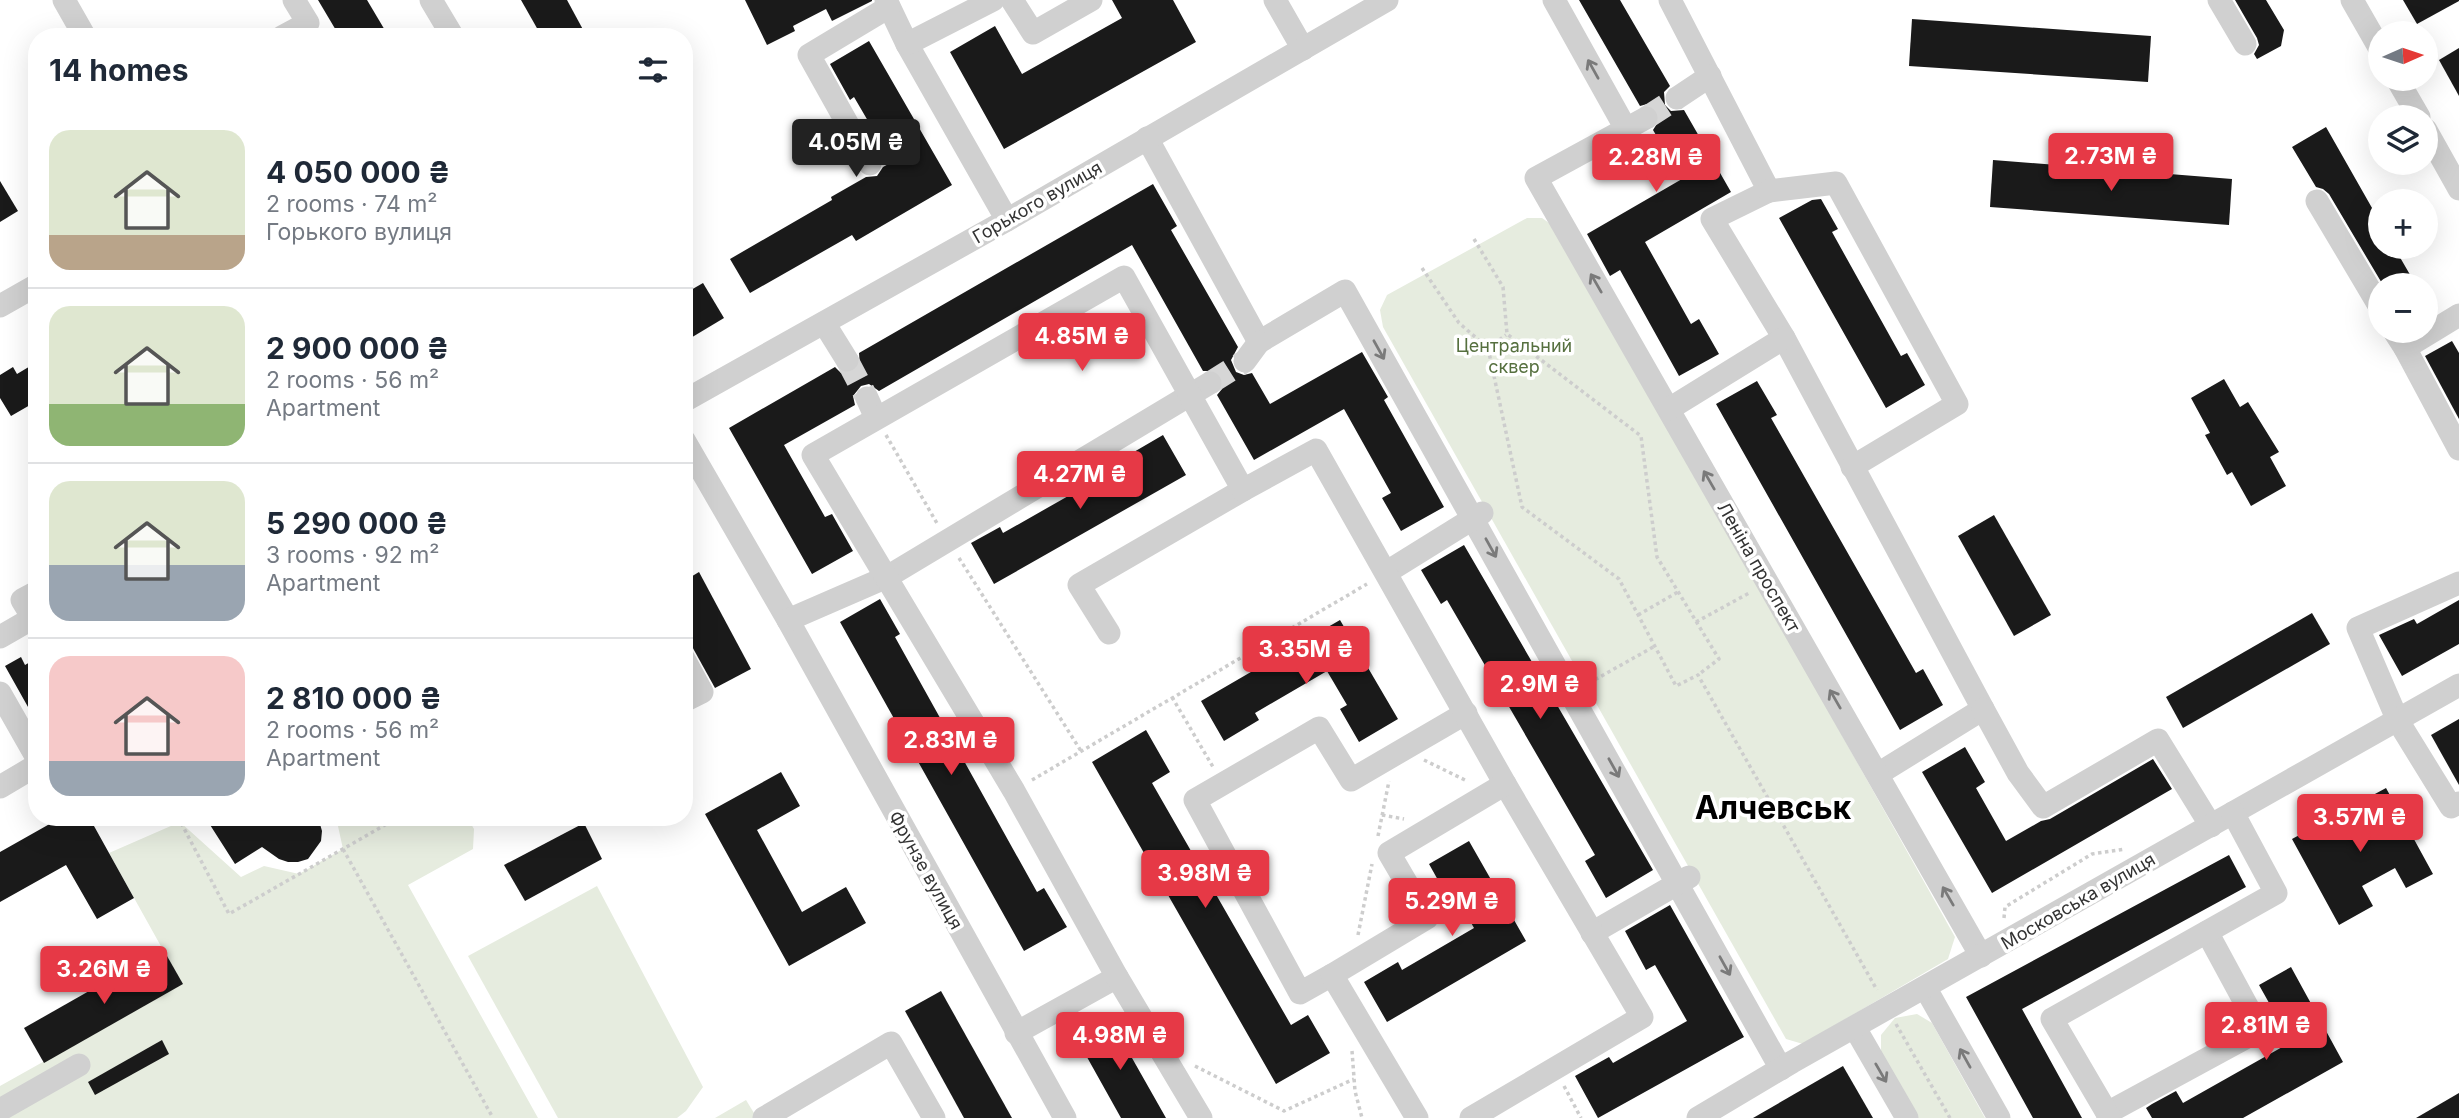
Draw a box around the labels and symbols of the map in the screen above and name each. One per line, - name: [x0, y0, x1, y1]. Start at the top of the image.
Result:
- north arrow: [2368, 21, 2438, 91]
- one-way arrow: [1586, 59, 1599, 80]
- pin: 4.05M ₴: [791, 120, 921, 179]
- pin: 2.28M ₴: [1591, 134, 1721, 194]
- pin: 2.73M ₴: [2046, 134, 2176, 193]
- street label: Горького вулиця: [969, 157, 1105, 247]
- one-way arrow: [1589, 273, 1603, 293]
- pin: 4.85M ₴: [1017, 314, 1147, 373]
- park label: Центральний сквер: [1456, 335, 1572, 377]
- one-way arrow: [1373, 339, 1386, 360]
- pin: 4.27M ₴: [1015, 452, 1145, 511]
- one-way arrow: [1702, 471, 1716, 491]
- street label: Леніна проспект: [1713, 498, 1805, 636]
- one-way arrow: [1485, 537, 1498, 558]
- pin: 3.35M ₴: [1241, 626, 1371, 686]
- pin: 2.9M ₴: [1483, 662, 1597, 721]
- one-way arrow: [1827, 689, 1841, 709]
- pin: 2.83M ₴: [886, 718, 1016, 777]
- one-way arrow: [1607, 757, 1621, 777]
- district label: Алчевськ: [1695, 788, 1852, 827]
- pin: 3.57M ₴: [2295, 794, 2425, 854]
- street label: Фрунзе вулиця: [885, 807, 967, 933]
- street label: Московська вулиця: [1997, 848, 2159, 954]
- pin: 3.98M ₴: [1140, 850, 1270, 910]
- pin: 5.29M ₴: [1387, 878, 1517, 938]
- one-way arrow: [1940, 887, 1954, 907]
- pin: 3.26M ₴: [39, 946, 169, 1006]
- one-way arrow: [1718, 956, 1732, 976]
- pin: 2.81M ₴: [2201, 1002, 2331, 1062]
- pin: 4.98M ₴: [1055, 1012, 1185, 1072]
- one-way arrow: [1958, 1049, 1972, 1069]
- one-way arrow: [1874, 1062, 1888, 1082]

